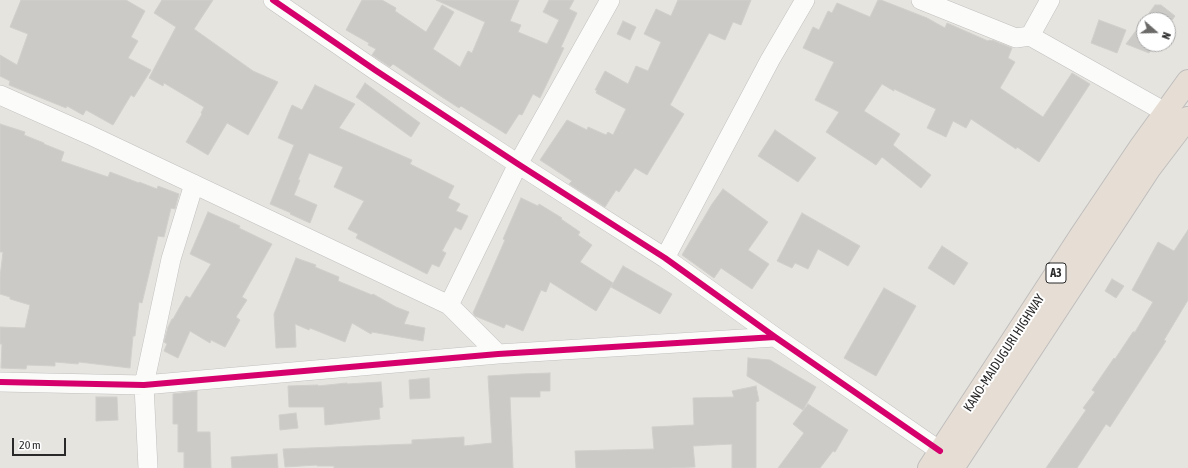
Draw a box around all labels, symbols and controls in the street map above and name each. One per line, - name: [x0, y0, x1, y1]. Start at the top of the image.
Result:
- north arrow: [1136, 12, 1176, 52]
- text: N: [1160, 31, 1173, 41]
- road number: A3: [1046, 263, 1066, 283]
- street label: KANO-MAIDUGURI HIGHWAY: [960, 291, 1048, 415]
- scale bar: [14, 430, 68, 456]
- text: 20 m: [19, 438, 41, 452]

